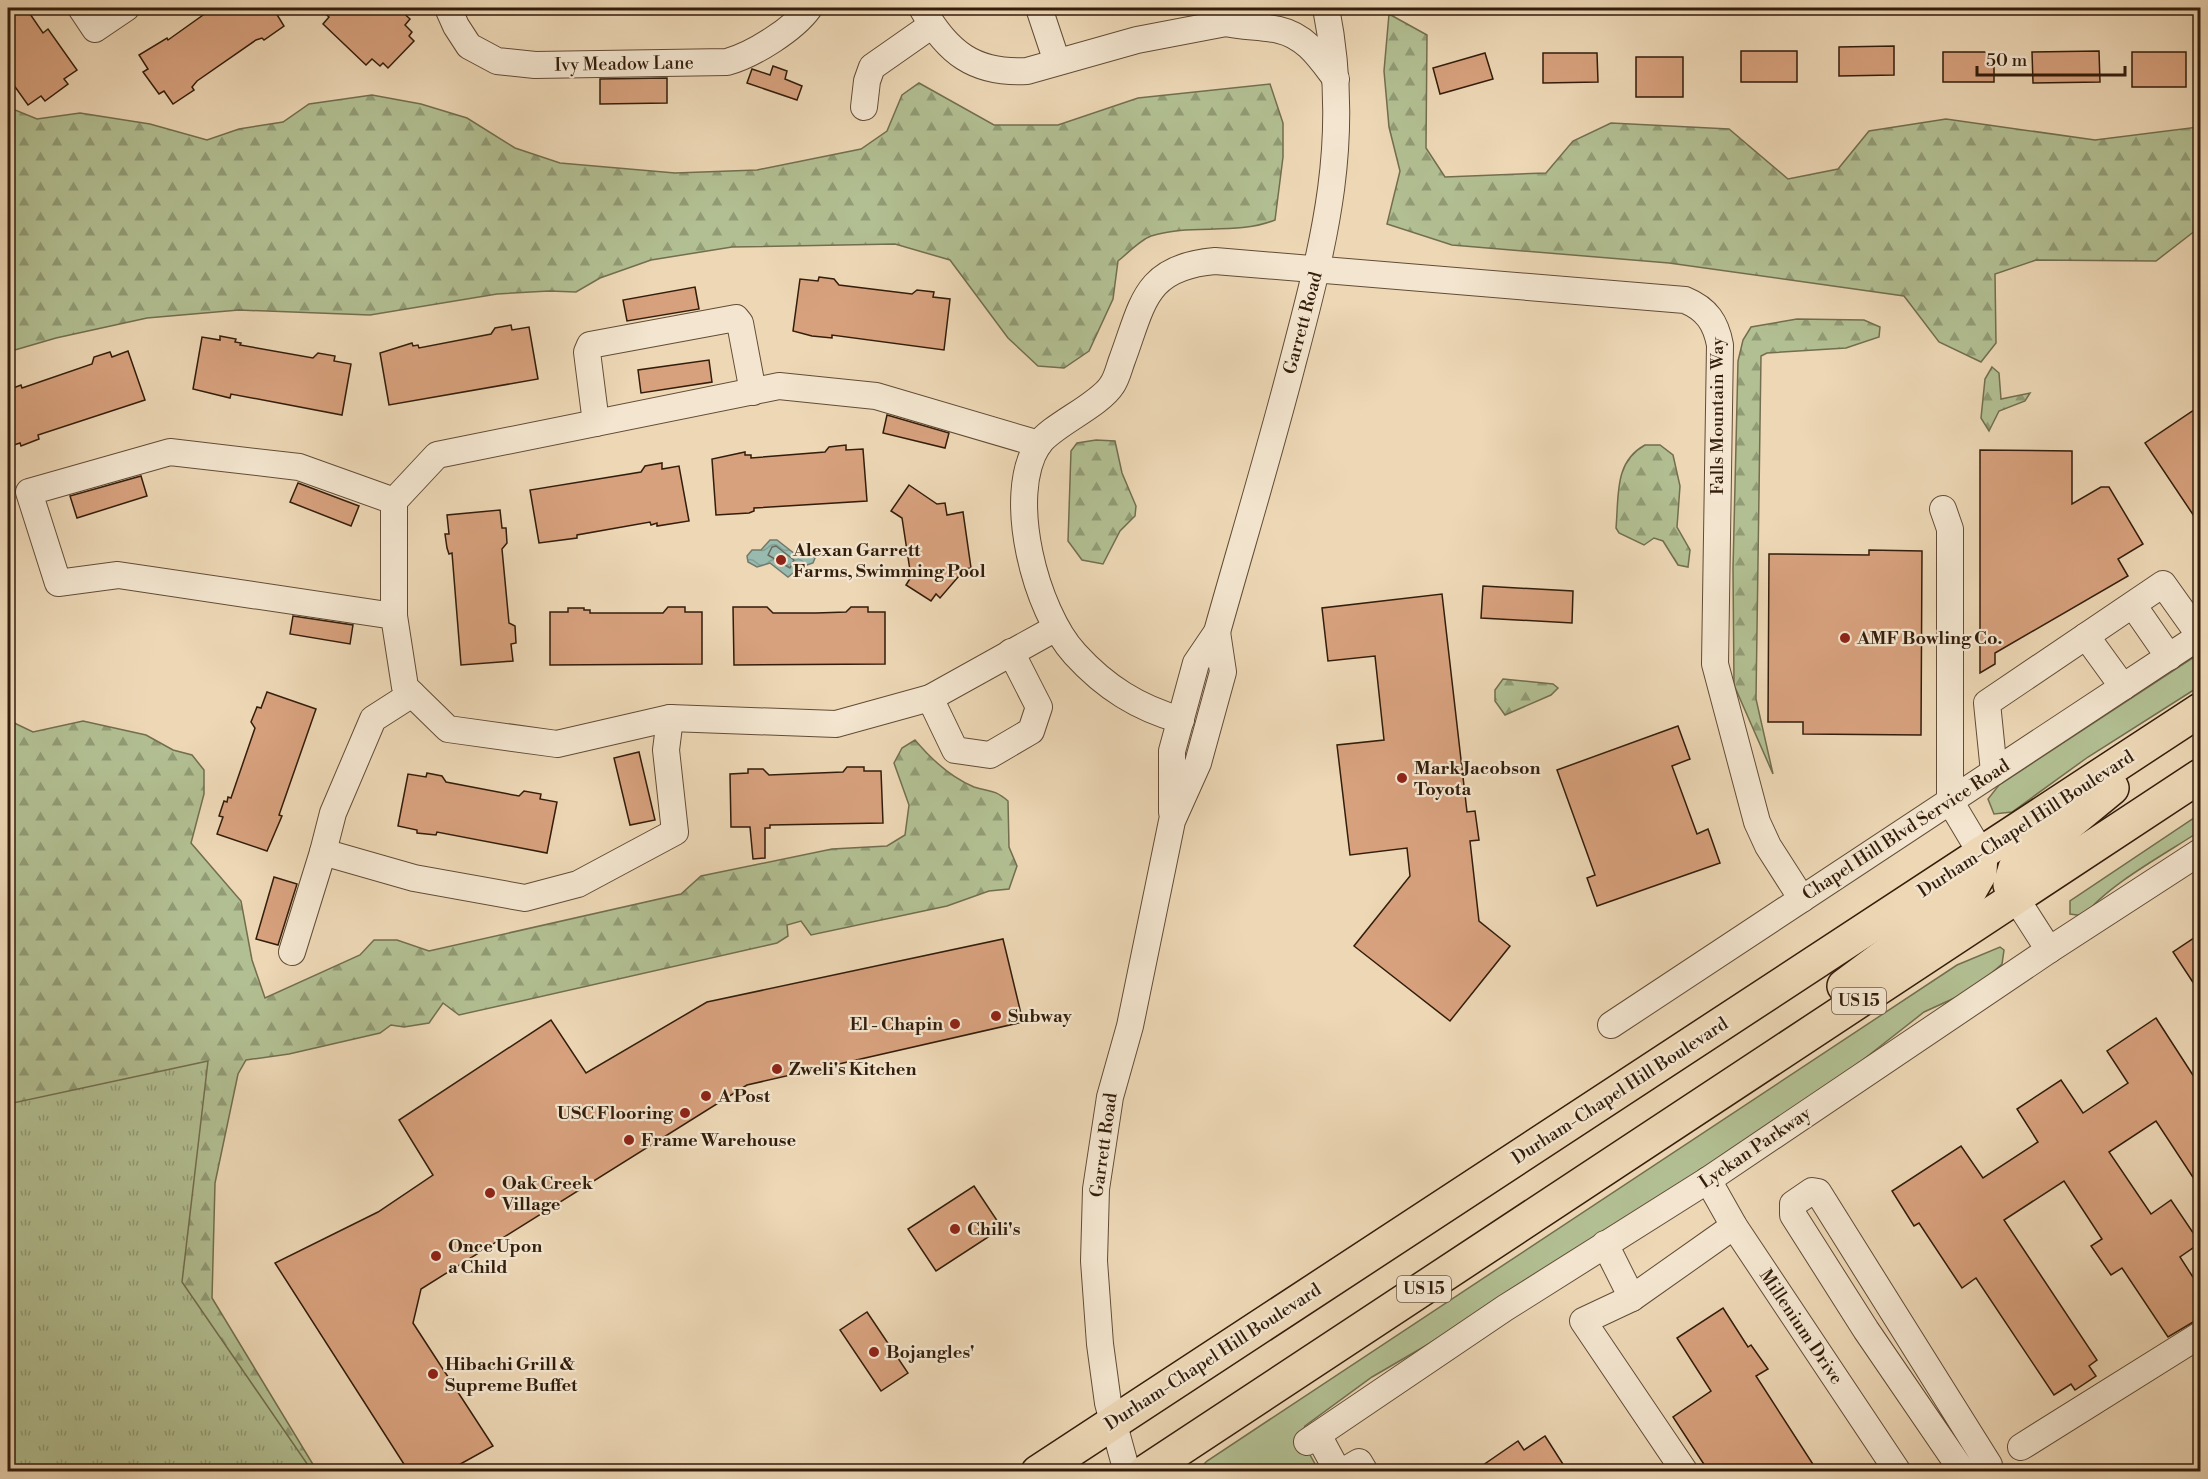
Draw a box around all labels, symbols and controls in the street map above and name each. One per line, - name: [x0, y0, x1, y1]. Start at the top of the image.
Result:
- scale bar: [1977, 39, 2126, 77]
- text: 50 m: [1986, 49, 2028, 72]
- street label: Ivy Meadow Lane: [554, 51, 694, 77]
- street label: Garrett Road: [1278, 268, 1328, 377]
- street label: Falls Mountain Way: [1706, 337, 1729, 495]
- place label: Alexan Garrett Farms, Swimming Pool: [792, 539, 986, 583]
- marker: Alexan Garrett Farms, Swimming Pool: [774, 553, 788, 567]
- place label: AMF Bowling Co.: [1856, 627, 2002, 650]
- marker: AMF Bowling Co.: [1838, 631, 1852, 645]
- street label: Durham-Chapel Hill Boulevard: [1913, 745, 2139, 903]
- street label: Chapel Hill Blvd Service Road: [1798, 754, 2015, 906]
- place label: Mark Jacobson Toyota: [1414, 757, 1541, 801]
- marker: Mark Jacobson Toyota: [1395, 771, 1409, 785]
- road number: US 15: [1832, 988, 1886, 1014]
- place label: Subway: [1008, 1005, 1073, 1028]
- marker: Subway: [989, 1009, 1003, 1023]
- street label: Durham-Chapel Hill Boulevard: [1507, 1012, 1733, 1170]
- place label: El - Chapin: [850, 1013, 943, 1036]
- marker: El - Chapin: [948, 1017, 962, 1031]
- place label: Zweli's Kitchen: [789, 1058, 917, 1081]
- marker: Zweli's Kitchen: [770, 1062, 784, 1076]
- place label: A Post: [717, 1085, 771, 1108]
- marker: A Post: [699, 1089, 713, 1103]
- street label: Garrett Road: [1085, 1090, 1123, 1199]
- place label: USC Flooring: [557, 1102, 674, 1125]
- street label: Lyckan Parkway: [1695, 1102, 1816, 1194]
- marker: USC Flooring: [678, 1106, 692, 1120]
- place label: Frame Warehouse: [641, 1129, 796, 1152]
- marker: Frame Warehouse: [622, 1133, 636, 1147]
- place label: Oak Creek Village: [501, 1172, 594, 1216]
- marker: Oak Creek Village: [483, 1186, 497, 1200]
- place label: Chili's: [967, 1218, 1021, 1241]
- marker: Chili's: [948, 1222, 962, 1236]
- place label: Once Upon a Child: [448, 1235, 542, 1279]
- marker: Once Upon a Child: [429, 1249, 443, 1263]
- street label: Millenium Drive: [1754, 1265, 1848, 1389]
- road number: US 15: [1397, 1276, 1451, 1302]
- street label: Durham-Chapel Hill Boulevard: [1100, 1278, 1326, 1436]
- place label: Bojangles': [886, 1341, 975, 1364]
- marker: Bojangles': [867, 1345, 881, 1359]
- place label: Hibachi Grill & Supreme Buffet: [445, 1353, 578, 1397]
- marker: Hibachi Grill & Supreme Buffet: [426, 1367, 440, 1381]

